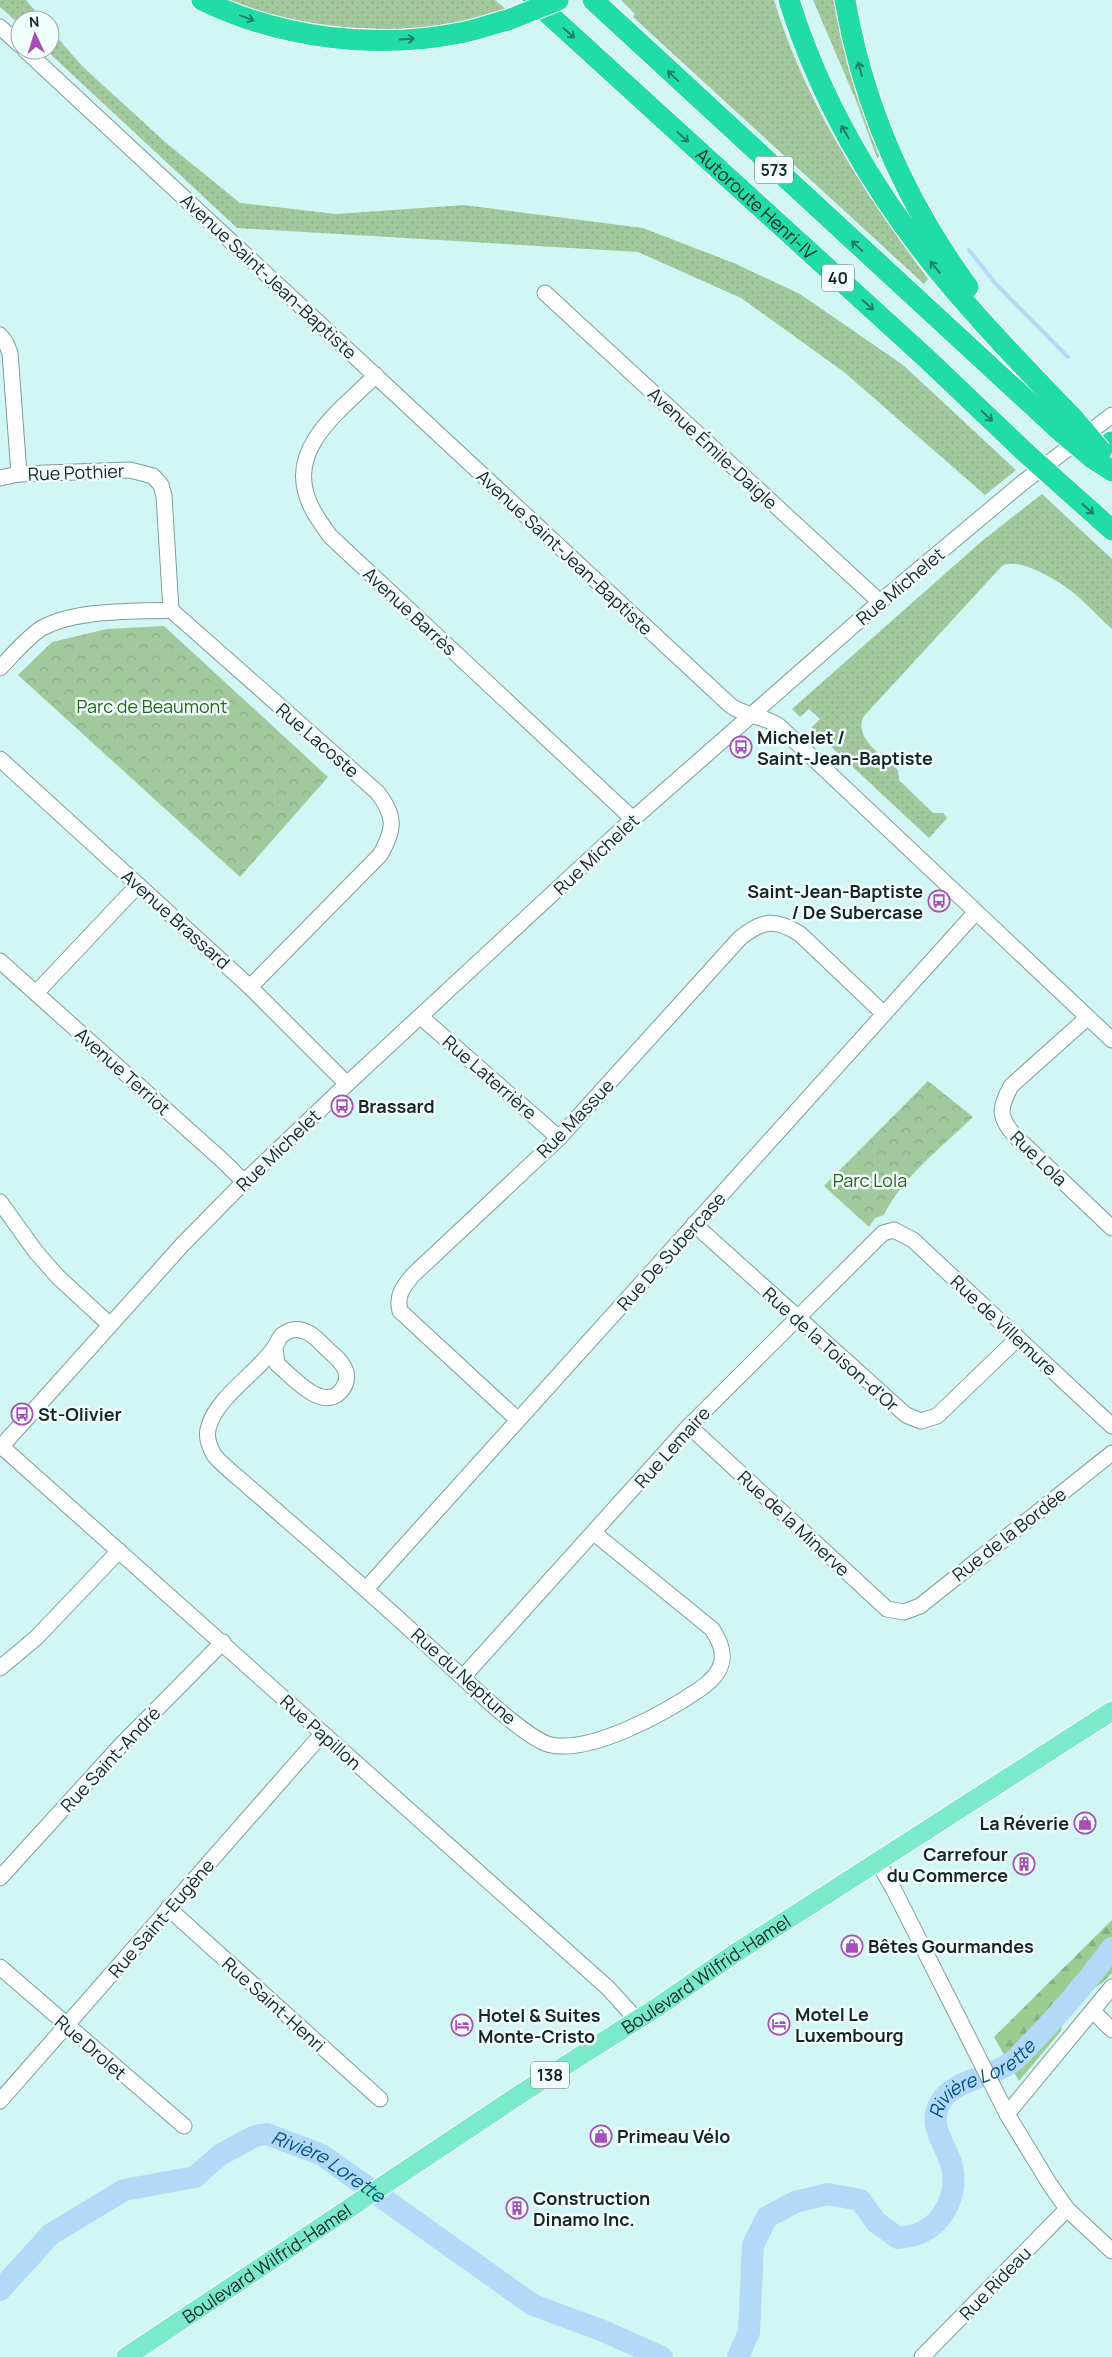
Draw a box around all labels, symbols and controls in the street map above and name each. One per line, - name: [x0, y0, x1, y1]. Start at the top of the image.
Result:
- north arrow: [10, 10, 60, 60]
- text: N: [28, 12, 40, 31]
- one-way arrow: [239, 14, 254, 23]
- one-way arrow: [562, 27, 575, 39]
- one-way arrow: [399, 35, 415, 44]
- one-way arrow: [854, 61, 864, 77]
- one-way arrow: [667, 70, 680, 82]
- one-way arrow: [840, 125, 850, 139]
- one-way arrow: [677, 131, 690, 143]
- street label: Autoroute Henri-IV: [691, 142, 822, 264]
- road number: 573: [755, 156, 793, 184]
- street label: Avenue Saint-Jean-Baptiste: [176, 188, 362, 364]
- one-way arrow: [851, 240, 864, 252]
- one-way arrow: [930, 261, 941, 274]
- road number: 40: [822, 264, 854, 292]
- one-way arrow: [862, 299, 875, 311]
- street label: Avenue Émile-Daigle: [643, 382, 783, 514]
- one-way arrow: [981, 410, 993, 422]
- street label: Rue Pothier: [27, 458, 125, 486]
- street label: Avenue Saint-Jean-Baptiste: [472, 464, 658, 640]
- one-way arrow: [1082, 503, 1095, 515]
- street label: Rue Michelet: [851, 542, 949, 630]
- street label: Avenue Barrès: [358, 562, 462, 660]
- park label: Parc de Beaumont: [77, 694, 227, 718]
- street label: Rue Lacoste: [271, 697, 365, 783]
- place label: Michelet / Saint-Jean-Baptiste: [757, 725, 933, 770]
- bus stop icon: Michelet / Saint-Jean-Baptiste: [729, 735, 753, 759]
- street label: Rue Michelet: [548, 808, 644, 900]
- street label: Avenue Brassard: [117, 864, 235, 974]
- place label: Saint-Jean-Baptiste / De Subercase: [747, 879, 923, 924]
- bus stop icon: Saint-Jean-Baptiste / De Subercase: [927, 889, 951, 913]
- street label: Avenue Terriot: [70, 1022, 176, 1120]
- street label: Rue Laterrière: [438, 1029, 542, 1125]
- street label: Rue Massue: [531, 1073, 619, 1163]
- bus stop icon: Brassard: [330, 1094, 354, 1118]
- place label: Brassard: [358, 1094, 435, 1118]
- street label: Rue Michelet: [231, 1104, 325, 1196]
- street label: Rue Lola: [1005, 1125, 1073, 1191]
- park label: Parc Lola: [833, 1168, 907, 1192]
- street label: Rue De Subercase: [611, 1187, 731, 1315]
- street label: Rue de Villemure: [946, 1269, 1062, 1381]
- street label: Rue de la Toison-d'Or: [758, 1281, 905, 1417]
- street label: Rue Lemaire: [629, 1401, 715, 1493]
- bus stop icon: St-Olivier: [10, 1402, 34, 1426]
- place label: St-Olivier: [38, 1402, 122, 1426]
- street label: Rue de la Minerve: [733, 1465, 855, 1581]
- street label: Rue de la Bordée: [947, 1482, 1071, 1586]
- street label: Rue du Neptune: [406, 1622, 522, 1730]
- street label: Rue Papillon: [275, 1689, 367, 1775]
- street label: Rue Saint-André: [55, 1701, 165, 1817]
- place label: La Réverie: [980, 1811, 1069, 1835]
- shop icon: La Réverie: [1073, 1811, 1097, 1835]
- place label: Carrefour du Commerce: [887, 1842, 1008, 1887]
- building icon: Carrefour du Commerce: [1012, 1852, 1036, 1876]
- street label: Rue Saint-Eugène: [103, 1854, 219, 1982]
- street label: Boulevard Wilfrid-Hamel: [617, 1909, 795, 2039]
- shop icon: Bêtes Gourmandes: [840, 1934, 864, 1958]
- place label: Bêtes Gourmandes: [868, 1934, 1034, 1958]
- street label: Rue Saint-Henri: [217, 1951, 331, 2057]
- place label: Motel Le Luxembourg: [795, 2002, 904, 2047]
- place label: Hotel & Suites Monte-Cristo: [478, 2003, 601, 2048]
- street label: Rue Drolet: [50, 2009, 132, 2085]
- hotel icon: Motel Le Luxembourg: [767, 2012, 791, 2036]
- hotel icon: Hotel & Suites Monte-Cristo: [450, 2013, 474, 2037]
- water label: Rivière Lorette: [922, 2032, 1042, 2121]
- road number: 138: [531, 2062, 569, 2088]
- water label: Rivière Lorette: [268, 2124, 392, 2210]
- shop icon: Primeau Vélo: [589, 2124, 613, 2148]
- place label: Primeau Vélo: [617, 2124, 730, 2148]
- place label: Construction Dinamo Inc.: [533, 2186, 650, 2231]
- building icon: Construction Dinamo Inc.: [505, 2196, 529, 2220]
- street label: Boulevard Wilfrid-Hamel: [177, 2198, 356, 2328]
- street label: Rue Rideau: [954, 2241, 1036, 2325]

